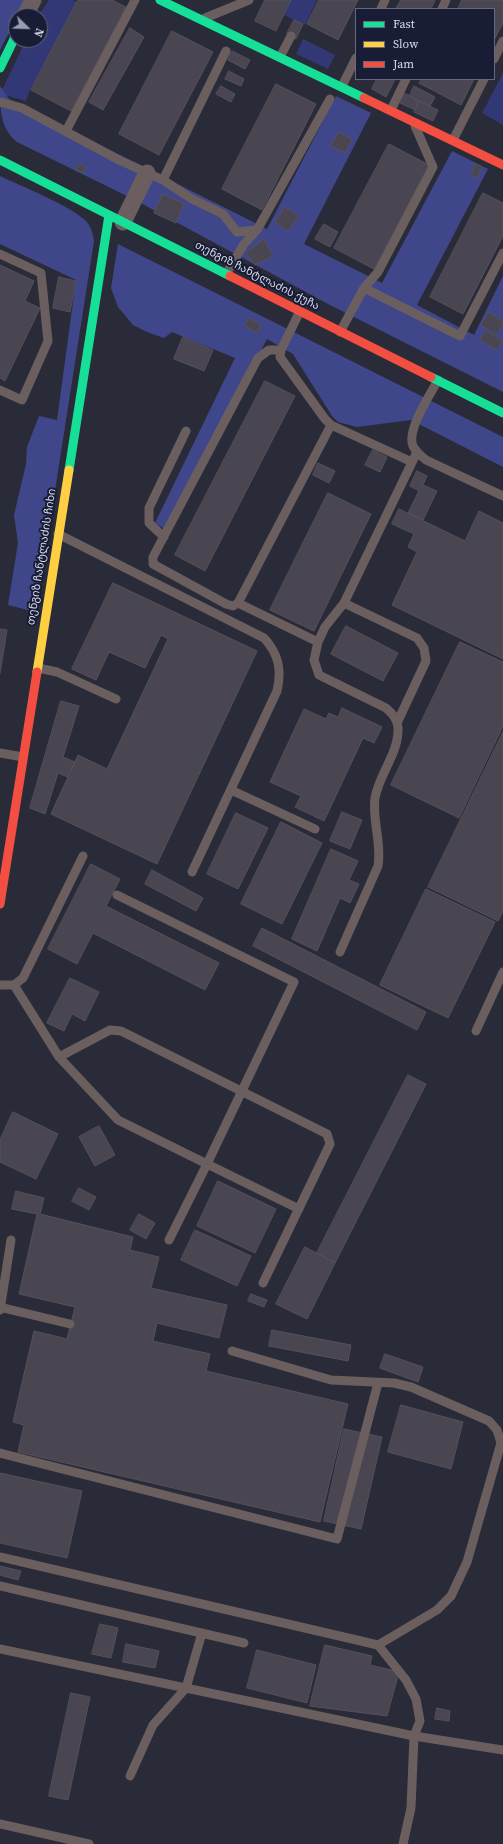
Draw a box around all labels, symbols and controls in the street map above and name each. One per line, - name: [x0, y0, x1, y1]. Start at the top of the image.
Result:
- north arrow: [8, 8, 48, 48]
- legend: [355, 8, 495, 80]
- text: Fast: [393, 16, 415, 32]
- text: N: [30, 26, 47, 39]
- text: Slow: [393, 36, 418, 52]
- text: Jam: [393, 56, 414, 72]
- street label: თენგიზ ჩანტლაძის ქუჩა: [193, 239, 321, 313]
- street label: თენგიზ ჩანტლაძის ჩიხი: [25, 488, 59, 626]

